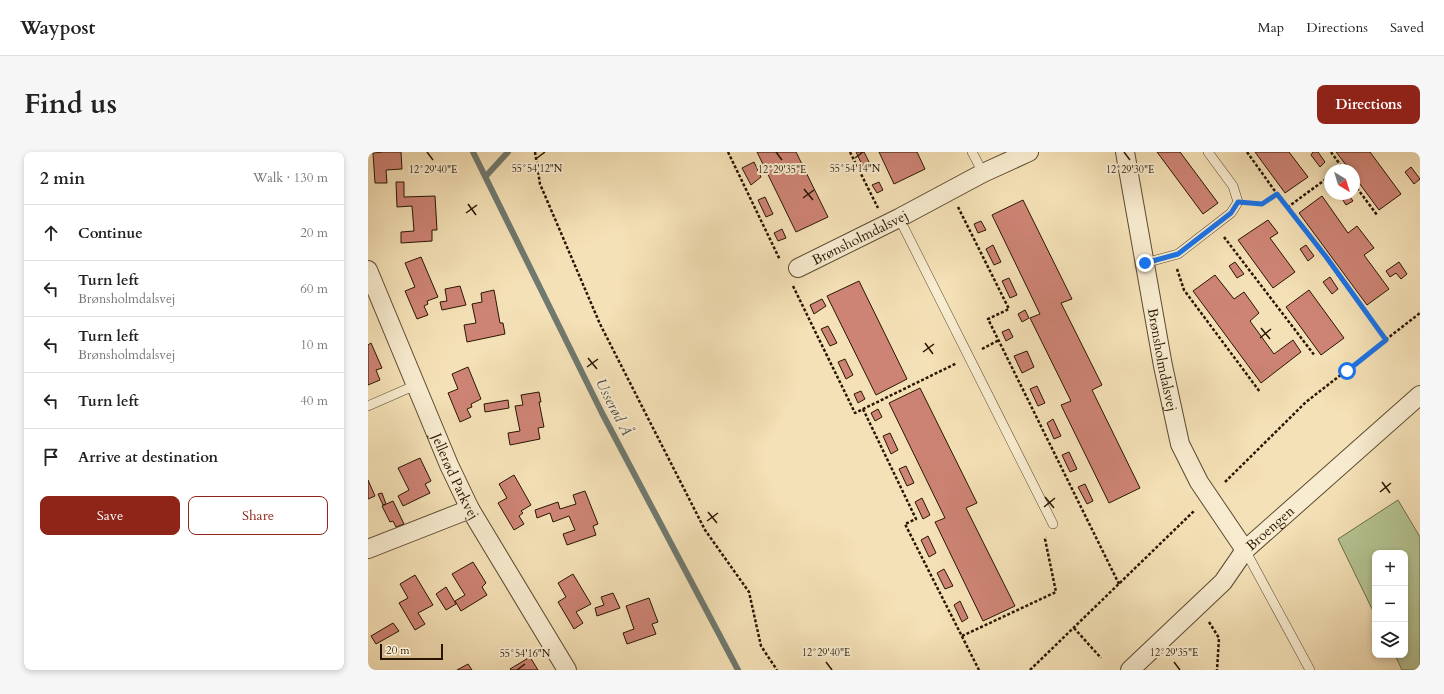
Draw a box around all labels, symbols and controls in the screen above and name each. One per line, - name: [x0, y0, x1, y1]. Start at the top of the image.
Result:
- text: Waypost: [20, 15, 95, 41]
- text: Map: [1258, 18, 1284, 37]
- text: Directions: [1306, 18, 1368, 37]
- text: Saved: [1390, 18, 1424, 37]
- text: Find us: [24, 85, 117, 123]
- button: Directions: [1317, 85, 1420, 124]
- text: 55°54'12"N: [512, 162, 563, 176]
- text: 55°54'14"N: [830, 162, 881, 176]
- text: 12°29'40"E: [409, 163, 457, 177]
- text: 12°29'35"E: [758, 163, 806, 177]
- text: 12°29'30"E: [1106, 163, 1154, 177]
- north arrow: [1324, 164, 1360, 200]
- text: 2 min: [40, 167, 85, 190]
- text: Walk · 130 m: [253, 169, 328, 187]
- street label: Brønsholmdalsvej: [809, 205, 911, 269]
- icon: ahead: [40, 222, 62, 244]
- text: Continue: [78, 223, 143, 243]
- text: 20 m: [300, 224, 328, 242]
- route end: [1136, 254, 1154, 272]
- text: Turn left: [78, 270, 139, 290]
- icon: left: [40, 278, 62, 300]
- text: 60 m: [300, 280, 328, 298]
- text: Brønsholmdalsvej: [78, 290, 175, 308]
- street label: Brønsholmdalsvej: [1143, 306, 1182, 413]
- text: Turn left: [78, 326, 139, 346]
- icon: left: [40, 334, 62, 356]
- text: 10 m: [300, 336, 328, 354]
- text: Brønsholmdalsvej: [78, 346, 175, 364]
- route start: [1338, 362, 1356, 380]
- water label: Usserød Å: [591, 374, 638, 439]
- icon: left: [40, 390, 62, 412]
- text: Turn left: [78, 391, 139, 411]
- text: 40 m: [300, 392, 328, 410]
- street label: Jellerød Parkvej: [427, 428, 484, 523]
- icon: arrive: [40, 446, 62, 468]
- text: Arrive at destination: [78, 447, 218, 467]
- button: Save: [40, 496, 180, 535]
- button: Share: [188, 496, 328, 535]
- street label: Broengen: [1242, 501, 1298, 555]
- map controls: [1372, 550, 1408, 658]
- button: +: [1372, 550, 1408, 586]
- button: −: [1372, 586, 1408, 622]
- button: layers: [1372, 622, 1408, 658]
- scale bar: [380, 642, 443, 661]
- text: 20 m: [386, 643, 410, 658]
- text: 12°29'40"E: [802, 646, 850, 660]
- text: 12°29'35"E: [1150, 646, 1198, 660]
- text: 55°54'16"N: [500, 647, 551, 661]

